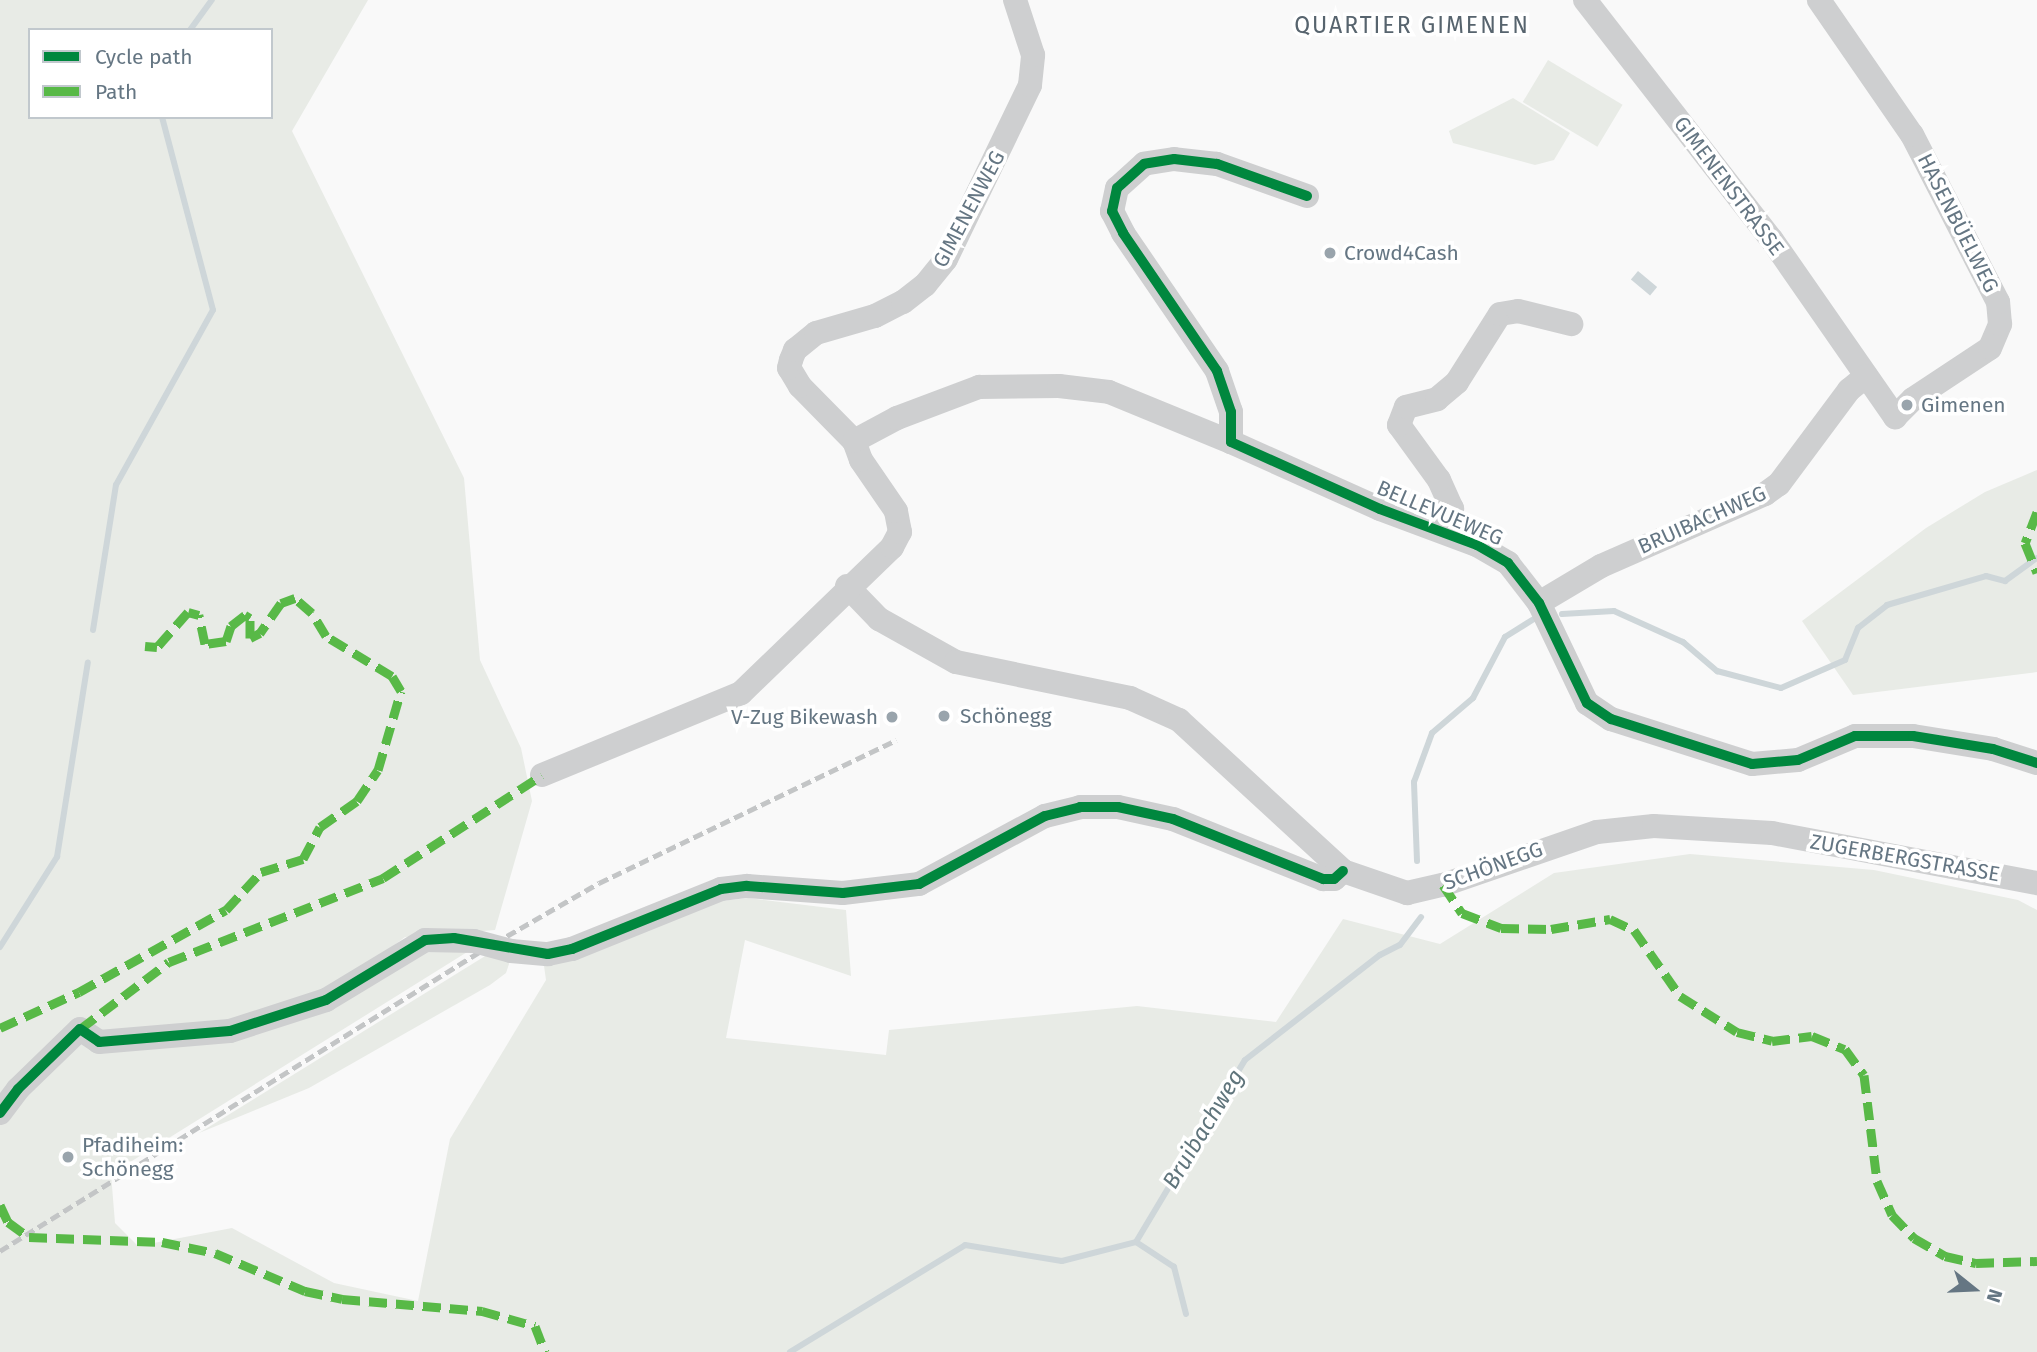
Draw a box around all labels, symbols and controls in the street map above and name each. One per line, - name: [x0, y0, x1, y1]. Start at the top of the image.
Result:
- district label: QUARTIER GIMENEN: [1296, 11, 1528, 39]
- legend: [28, 28, 273, 119]
- text: Cycle path: [95, 44, 193, 70]
- text: Path: [95, 79, 137, 105]
- street label: GIMENENSTRASSE: [1669, 112, 1789, 260]
- street label: GIMENENWEG: [928, 146, 1010, 272]
- street label: HASENBÜELWEG: [1912, 149, 2004, 297]
- place label: Crowd4Cash: [1344, 240, 1459, 266]
- marker: Crowd4Cash: [1322, 245, 1338, 261]
- place label: Gimenen: [1921, 392, 2006, 418]
- marker: Gimenen: [1899, 397, 1915, 413]
- street label: BELLEVUEWEG: [1373, 475, 1507, 551]
- street label: BRUIBACHWEG: [1634, 481, 1770, 559]
- place label: Schönegg: [960, 703, 1052, 729]
- place label: V-Zug Bikewash: [731, 704, 878, 730]
- marker: Schönegg: [934, 706, 954, 726]
- marker: V-Zug Bikewash: [884, 709, 900, 725]
- street label: ZUGERBERGSTRASSE: [1808, 829, 2002, 887]
- street label: SCHÖNEGG: [1440, 836, 1546, 896]
- water label: Bruibachweg: [1157, 1064, 1249, 1194]
- place label: Pfadiheim: Schönegg: [82, 1132, 183, 1182]
- marker: Pfadiheim: Schönegg: [60, 1149, 76, 1165]
- north arrow: [1939, 1254, 2009, 1324]
- text: N: [1982, 1286, 2007, 1305]

